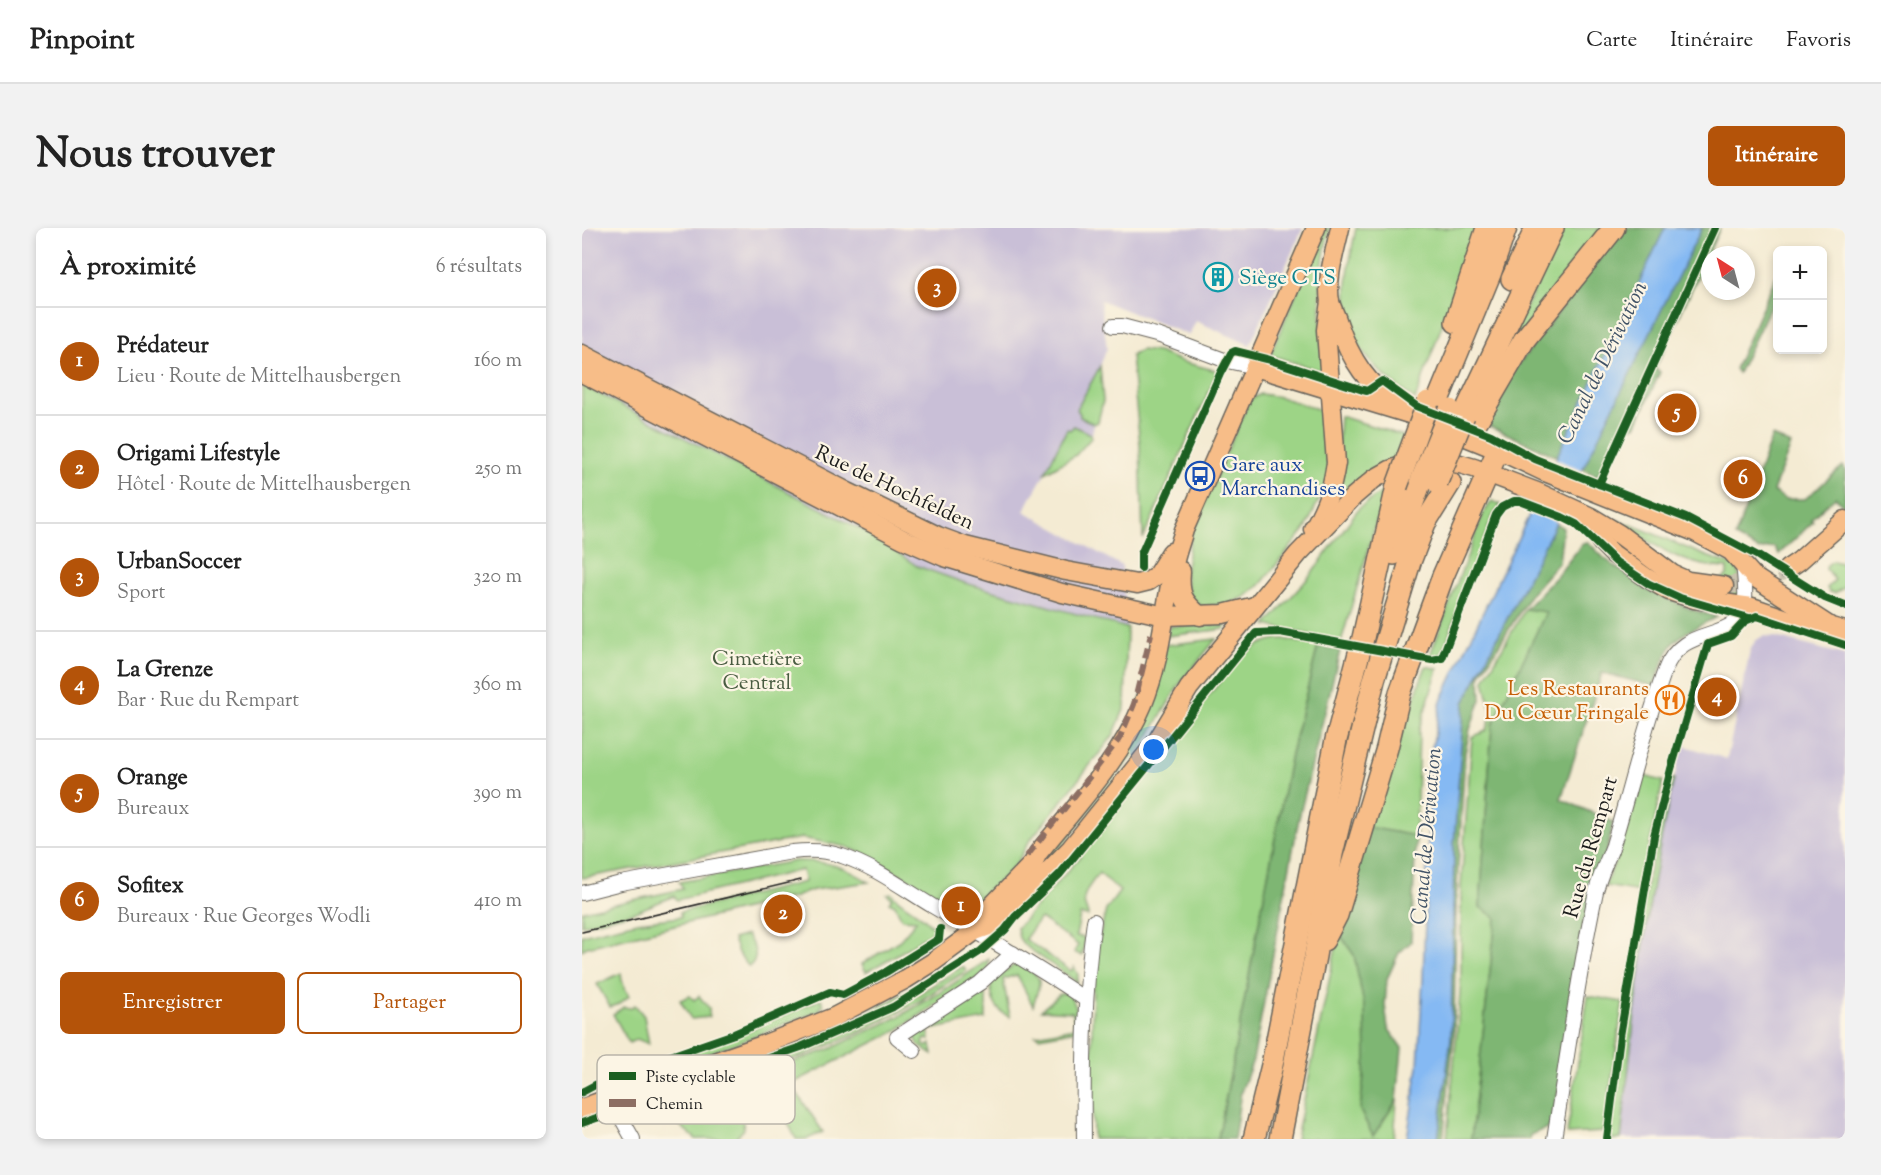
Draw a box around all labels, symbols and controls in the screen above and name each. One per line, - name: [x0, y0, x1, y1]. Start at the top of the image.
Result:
- text: Pinpoint: [30, 21, 134, 61]
- text: Carte: [1586, 26, 1637, 56]
- text: Itinéraire: [1670, 26, 1753, 56]
- text: Favoris: [1786, 26, 1851, 56]
- text: Nous trouver: [36, 126, 275, 186]
- button: Itinéraire: [1708, 126, 1845, 186]
- north arrow: [1701, 246, 1755, 300]
- map controls: [1773, 246, 1827, 354]
- button: +: [1773, 246, 1827, 300]
- text: À proximité: [60, 249, 196, 286]
- text: 6 résultats: [436, 253, 522, 282]
- building icon: Siège CTS: [1202, 261, 1234, 293]
- place label: Siège CTS: [1239, 264, 1336, 294]
- pin: 3: [918, 266, 956, 310]
- water label: Canal de Dérivation: [1550, 276, 1657, 450]
- button: −: [1773, 300, 1827, 354]
- text: Prédateur: [117, 331, 209, 363]
- text: 1: [76, 347, 83, 376]
- text: 160 m: [474, 347, 522, 376]
- text: Lieu · Route de Mittelhausbergen: [117, 363, 401, 392]
- pin: 5: [1658, 390, 1696, 435]
- text: Origami Lifestyle: [117, 439, 280, 471]
- street label: Rue de Hochfelden: [810, 439, 979, 539]
- place label: Gare aux Marchandises: [1221, 451, 1345, 505]
- text: 2: [75, 455, 84, 484]
- text: 250 m: [474, 455, 522, 484]
- pin: 6: [1724, 456, 1762, 502]
- bus stop icon: Gare aux Marchandises: [1184, 460, 1216, 492]
- text: Hôtel · Route de Mittelhausbergen: [117, 471, 411, 500]
- text: UrbanSoccer: [117, 547, 241, 579]
- text: 3: [75, 563, 84, 592]
- text: 320 m: [473, 563, 522, 592]
- text: Sport: [117, 579, 165, 608]
- park label: Cimetière Central: [712, 645, 802, 699]
- text: La Grenze: [117, 655, 213, 687]
- text: 4: [74, 671, 85, 700]
- text: 360 m: [473, 671, 522, 700]
- pin: 4: [1698, 674, 1736, 720]
- place label: Les Restaurants Du Cœur Fringale: [1484, 675, 1649, 729]
- restaurant icon: Les Restaurants Du Cœur Fringale: [1654, 684, 1686, 716]
- text: Bar · Rue du Rempart: [117, 687, 299, 716]
- your location: [1139, 735, 1168, 764]
- water label: Canal de Dérivation: [1404, 746, 1452, 926]
- text: Orange: [117, 763, 188, 795]
- street label: Rue du Rempart: [1557, 773, 1627, 922]
- text: 5: [76, 779, 83, 808]
- text: 390 m: [473, 779, 522, 808]
- text: Bureaux: [117, 795, 189, 824]
- text: Sofitex: [117, 871, 184, 903]
- pin: 1: [942, 884, 980, 928]
- text: 6: [75, 887, 84, 916]
- text: 410 m: [474, 887, 522, 916]
- pin: 2: [764, 892, 802, 936]
- text: Bureaux · Rue Georges Wodli: [117, 903, 371, 932]
- button: Enregistrer: [60, 972, 285, 1034]
- button: Partager: [297, 972, 522, 1034]
- legend: [597, 1055, 795, 1124]
- text: Piste cyclable: [646, 1067, 736, 1090]
- text: Chemin: [646, 1094, 703, 1117]

